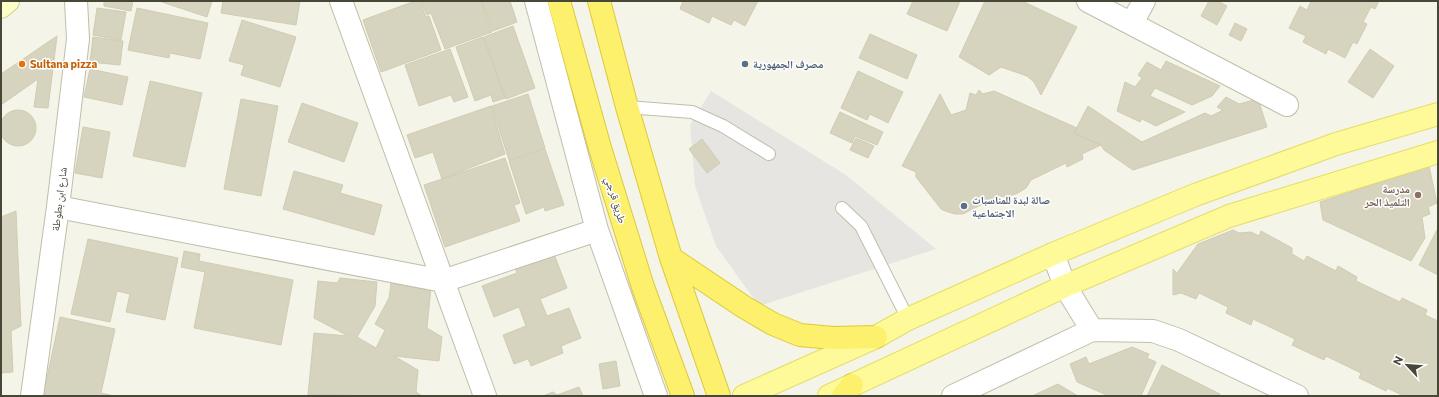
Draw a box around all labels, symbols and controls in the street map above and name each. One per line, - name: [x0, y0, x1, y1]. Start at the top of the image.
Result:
- place label: Sultana pizza: [30, 57, 98, 70]
- place label: مصرف الجمهورية: [753, 57, 823, 71]
- marker: Sultana pizza: [17, 59, 27, 69]
- marker: مصرف الجمهورية: [740, 59, 750, 69]
- street label: شارع ابن بطوطة: [48, 166, 70, 232]
- street label: طريق قرجي: [601, 175, 630, 226]
- place label: مدرسة التلميذ الحر: [1364, 182, 1410, 209]
- marker: مدرسة التلميذ الحر: [1413, 190, 1423, 200]
- place label: صالة لبدة للمناسبات الاجتماعية: [972, 193, 1050, 220]
- marker: صالة لبدة للمناسبات الاجتماعية: [959, 201, 969, 211]
- north arrow: [1387, 345, 1427, 385]
- text: N: [1390, 354, 1405, 367]

